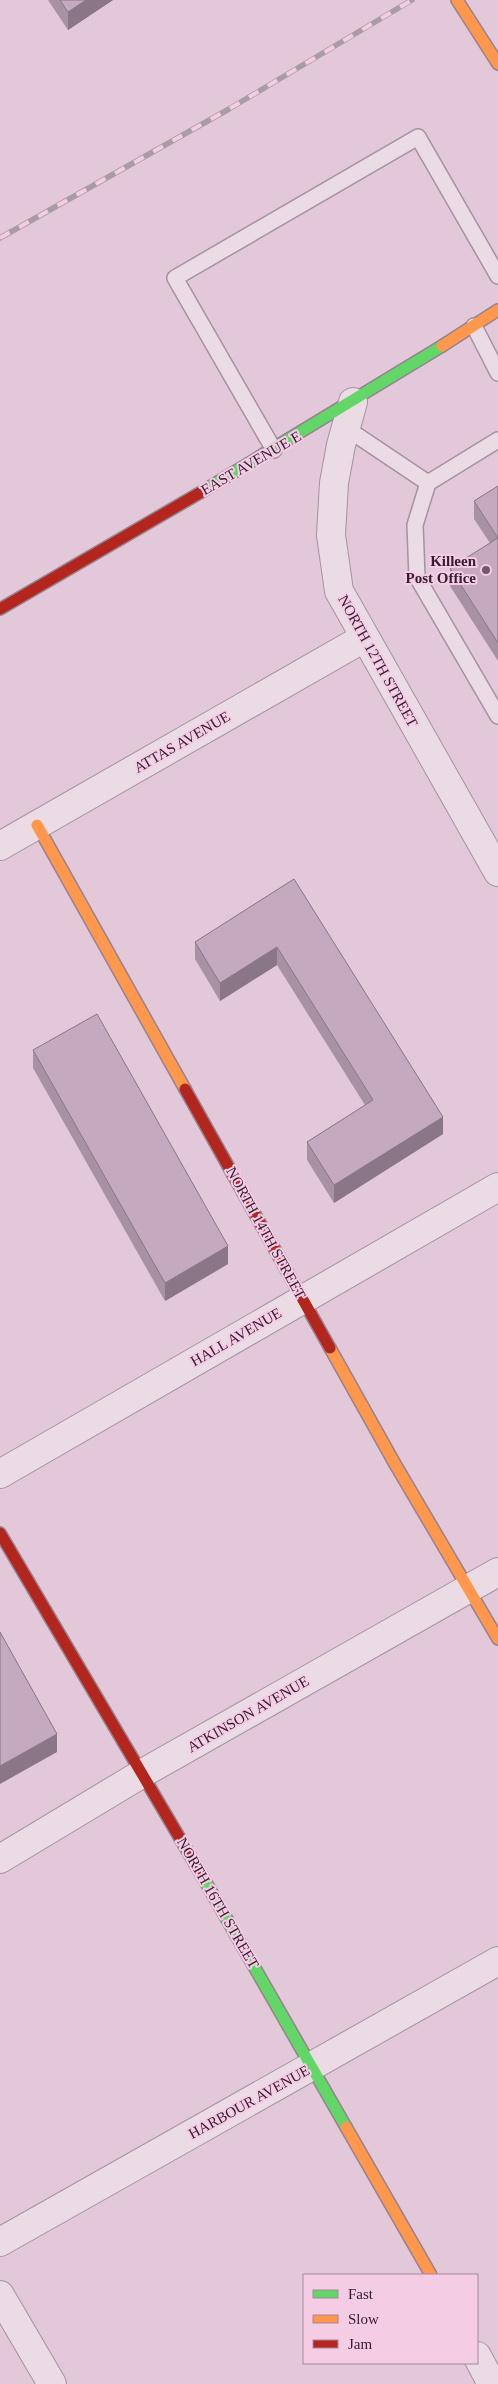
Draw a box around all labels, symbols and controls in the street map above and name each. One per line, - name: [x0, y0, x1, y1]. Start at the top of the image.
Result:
- street label: EAST AVENUE E: [198, 428, 304, 498]
- place label: Killeen Post Office: [406, 553, 477, 586]
- marker: Killeen Post Office: [480, 564, 492, 576]
- street label: NORTH 12TH STREET: [335, 592, 421, 730]
- street label: ATTAS AVENUE: [131, 708, 233, 776]
- street label: NORTH 14TH STREET: [223, 1164, 309, 1302]
- street label: HALL AVENUE: [188, 1305, 284, 1369]
- street label: ATKINSON AVENUE: [184, 1673, 312, 1755]
- street label: NORTH 16TH STREET: [174, 1835, 262, 1971]
- street label: HARBOUR AVENUE: [186, 2062, 312, 2142]
- legend: [303, 2274, 478, 2364]
- text: Fast: [348, 2286, 374, 2302]
- text: Slow: [348, 2311, 379, 2327]
- text: Jam: [348, 2336, 372, 2352]

